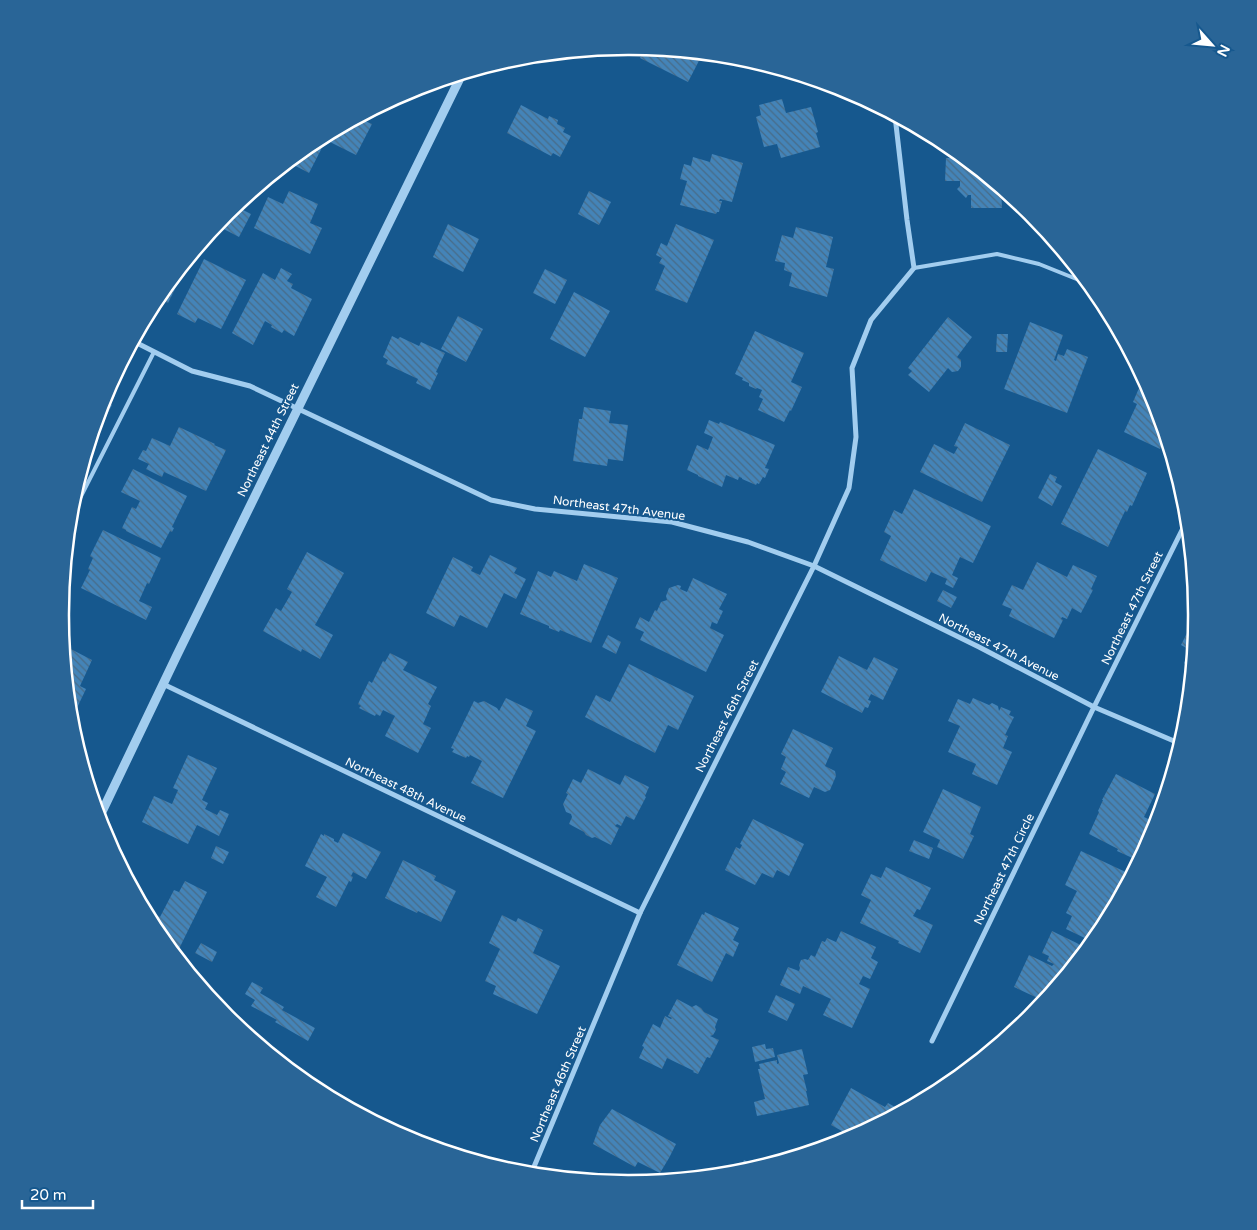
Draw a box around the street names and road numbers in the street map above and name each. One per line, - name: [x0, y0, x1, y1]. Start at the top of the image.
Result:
- street label: Northeast 44th Street: [234, 381, 302, 499]
- street label: Northeast 47th Avenue: [552, 493, 686, 523]
- street label: Northeast 47th Street: [1098, 549, 1166, 667]
- street label: Northeast 47th Avenue: [936, 611, 1062, 684]
- street label: Northeast 46th Street: [692, 657, 762, 775]
- street label: Northeast 48th Avenue: [343, 755, 469, 826]
- street label: Northeast 47th Circle: [971, 811, 1037, 927]
- street label: Northeast 46th Street: [527, 1024, 589, 1144]

